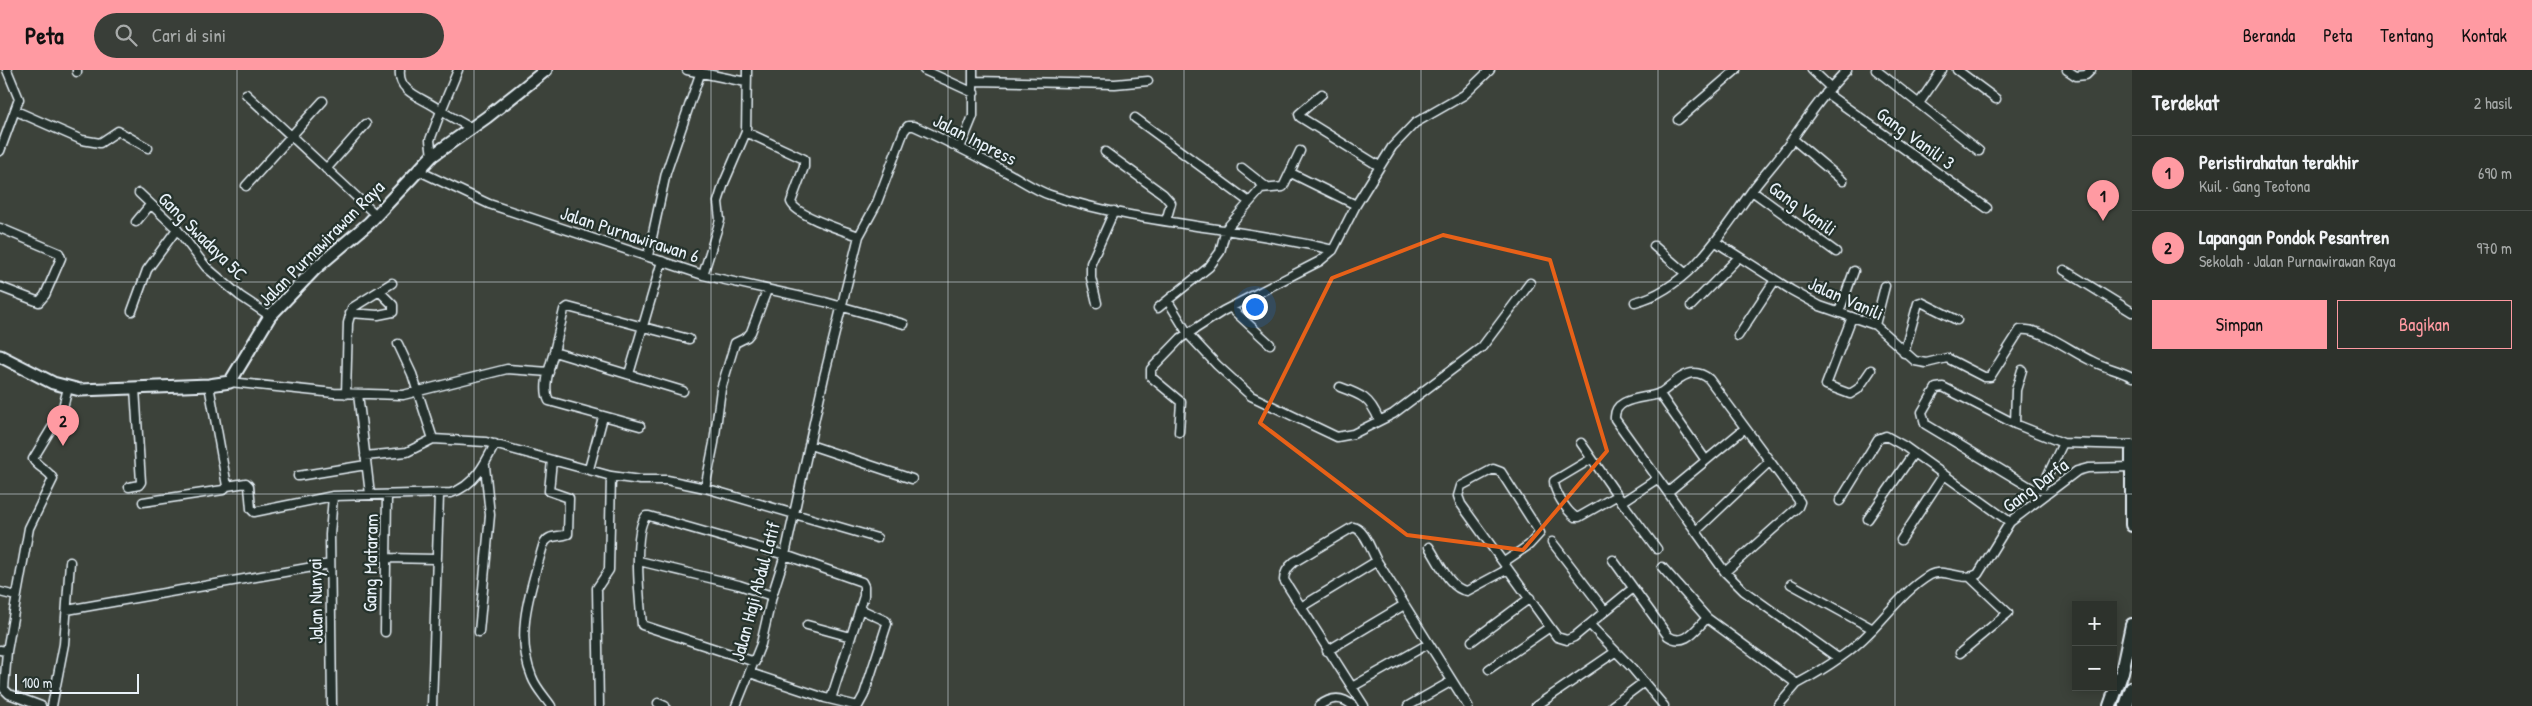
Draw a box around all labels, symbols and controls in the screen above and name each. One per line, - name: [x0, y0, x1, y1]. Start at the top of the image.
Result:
- search box: [94, 13, 444, 58]
- text: Peta: [25, 19, 64, 51]
- icon: search: [112, 21, 140, 49]
- text: Cari di sini: [152, 22, 226, 48]
- text: Beranda: [2243, 23, 2295, 48]
- text: Peta: [2323, 23, 2352, 48]
- text: Tentang: [2380, 23, 2433, 48]
- text: Kontak: [2461, 23, 2507, 48]
- text: Terdekat: [2152, 88, 2219, 117]
- text: 2 hasil: [2474, 92, 2512, 114]
- street label: Gang Vanili 3: [1871, 101, 1961, 175]
- street label: Jalan Inpress: [929, 107, 1021, 171]
- text: Peristirahatan terakhir: [2199, 149, 2359, 175]
- text: 1: [2165, 162, 2171, 184]
- text: 690 m: [2478, 162, 2512, 184]
- street label: Jalan Purnawirawan Raya: [252, 174, 390, 312]
- street label: Gang Vanili: [1764, 174, 1842, 242]
- text: Kuil · Gang Teotona: [2199, 175, 2310, 197]
- pin: 1: [2087, 180, 2119, 221]
- street label: Gang Swadaya 5C: [153, 186, 253, 286]
- street label: Jalan Purnawirawan 6: [557, 199, 703, 269]
- text: Lapangan Pondok Pesantren: [2199, 224, 2389, 250]
- text: 2: [2164, 237, 2172, 259]
- text: 970 m: [2476, 237, 2512, 259]
- text: Sekolah · Jalan Purnawirawan Raya: [2199, 250, 2396, 272]
- street label: Jalan Vanili: [1804, 270, 1888, 326]
- your location: [1242, 294, 1268, 320]
- button: Simpan: [2152, 300, 2327, 349]
- button: Bagikan: [2337, 300, 2512, 349]
- pin: 2: [47, 405, 79, 446]
- street label: Gang Darfa: [1997, 451, 2074, 518]
- street label: Gang Mataram: [356, 514, 384, 612]
- street label: Jalan Haji Abdul Latif: [724, 518, 786, 663]
- street label: Jalan Nunyai: [301, 558, 329, 644]
- map controls: [2072, 601, 2117, 691]
- button: +: [2072, 601, 2117, 646]
- button: −: [2072, 646, 2117, 691]
- scale bar: [15, 671, 139, 694]
- text: 100 m: [22, 673, 52, 692]

